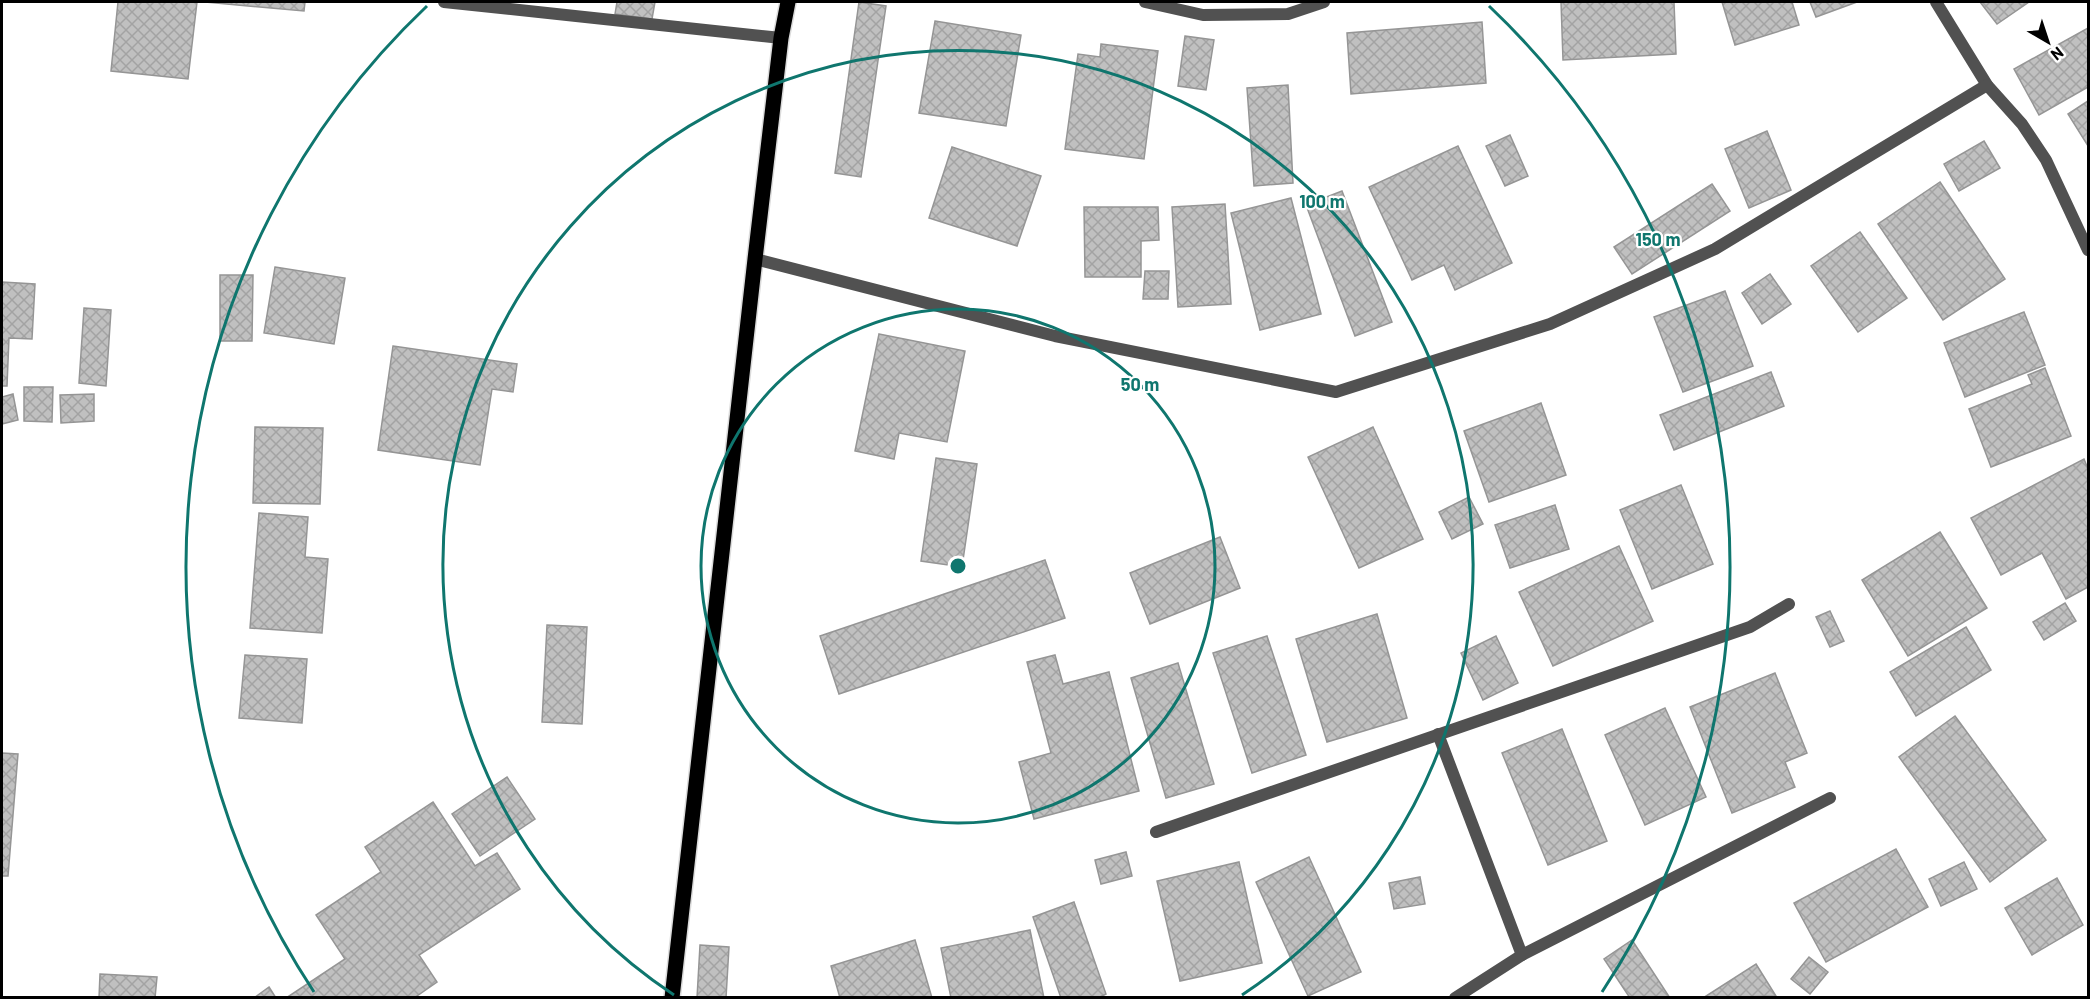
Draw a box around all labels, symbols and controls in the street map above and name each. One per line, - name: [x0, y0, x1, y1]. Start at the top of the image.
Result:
- north arrow: [2018, 12, 2078, 72]
- text: N: [2048, 43, 2068, 65]
- text: 100 m: [1299, 190, 1345, 212]
- text: 150 m: [1636, 228, 1680, 250]
- text: 50 m: [1121, 373, 1159, 395]
- centre of rings: [948, 556, 968, 576]

